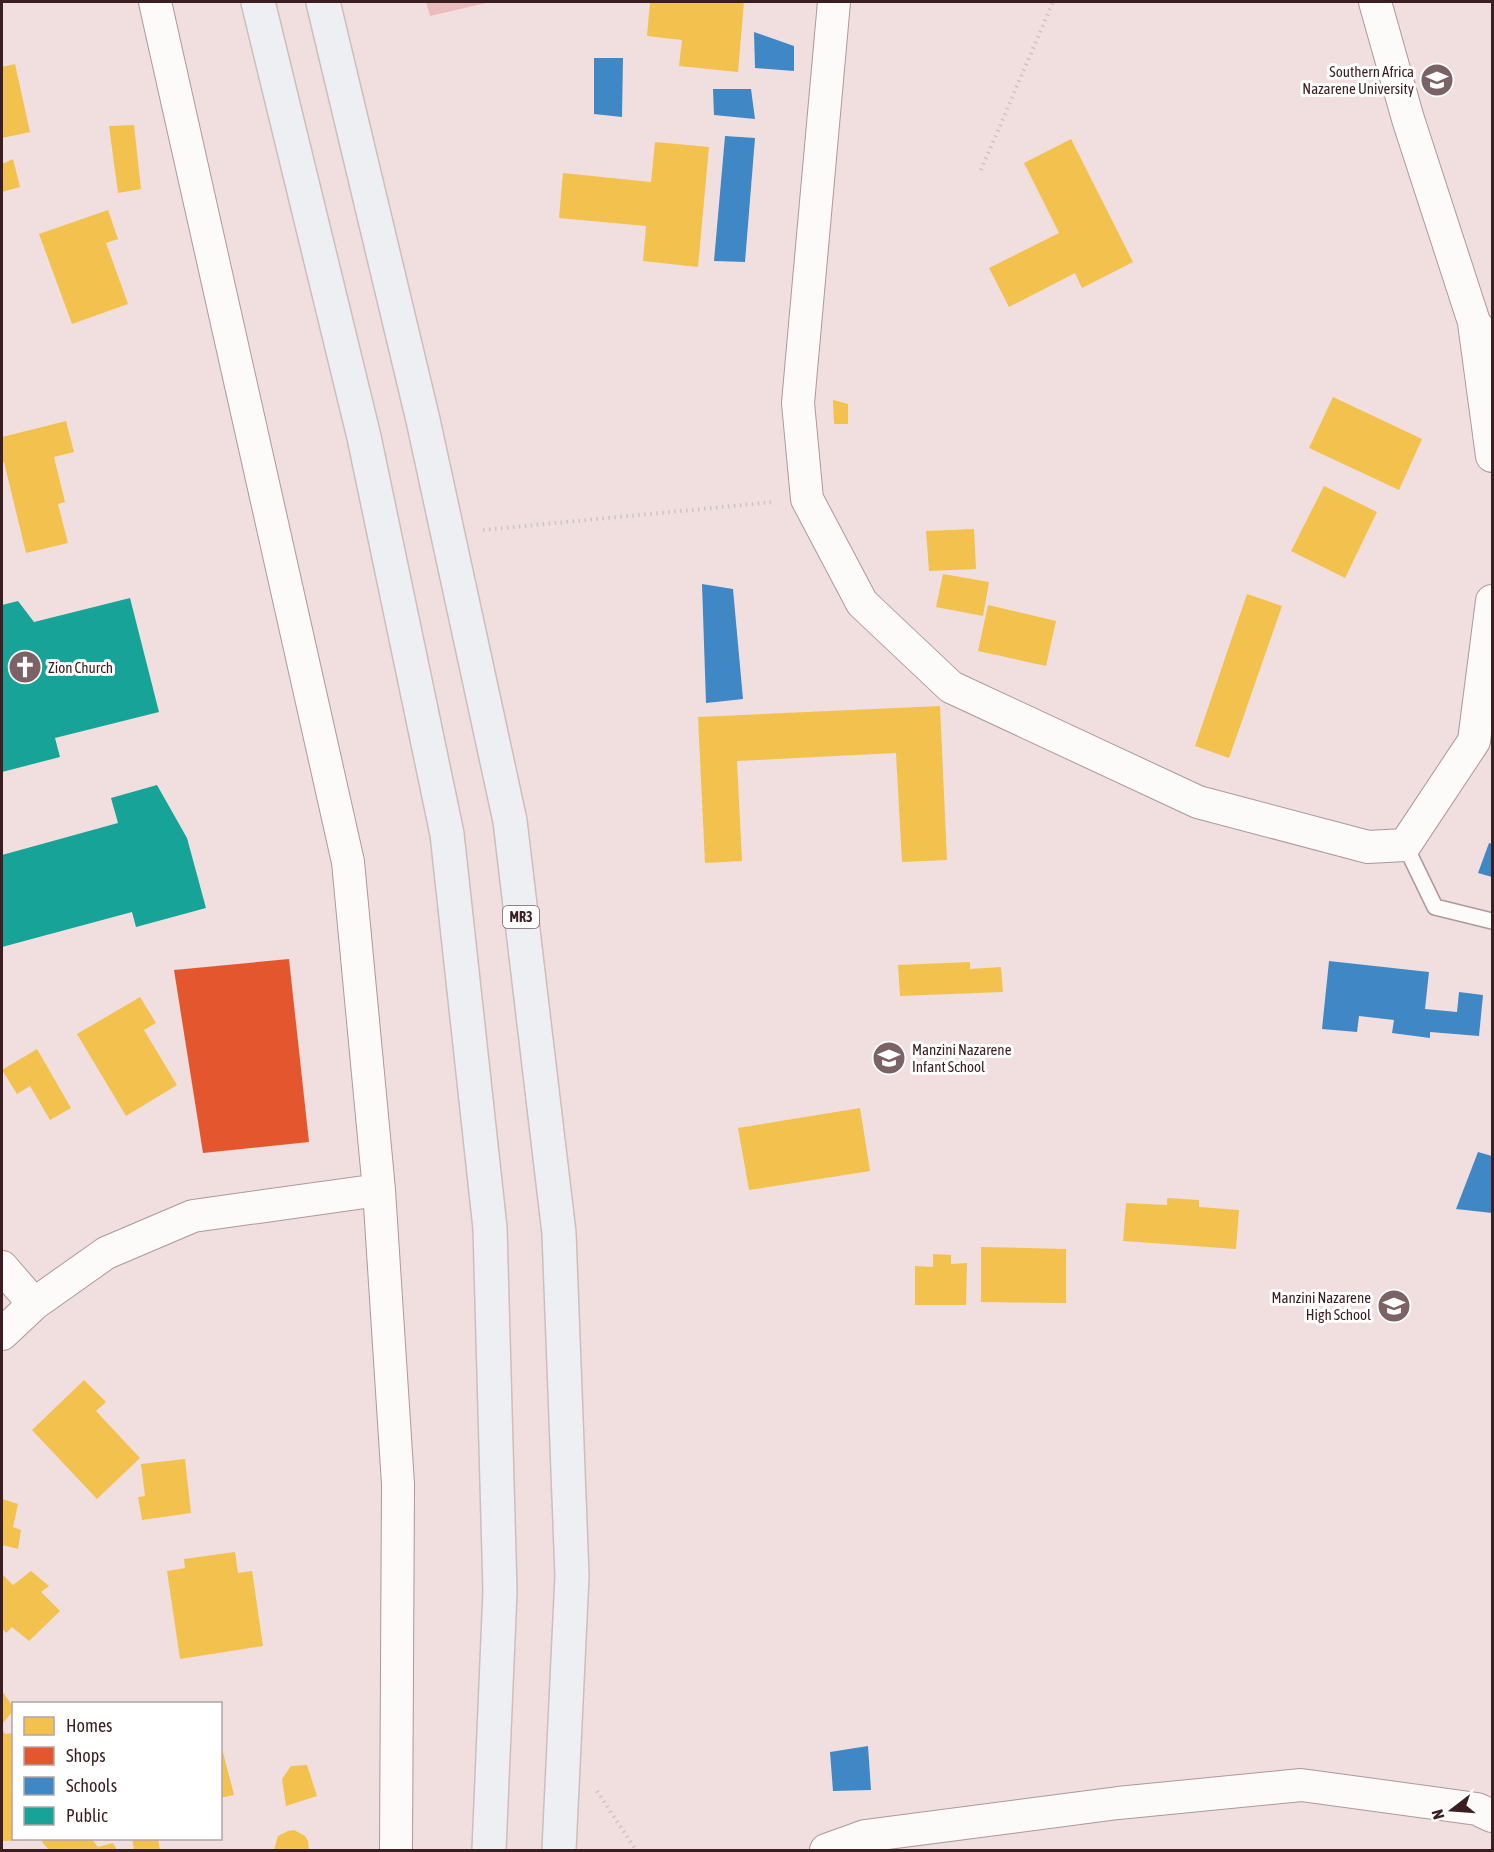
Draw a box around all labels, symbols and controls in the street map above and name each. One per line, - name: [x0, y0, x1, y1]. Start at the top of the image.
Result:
- school or university icon: Southern Africa Nazarene University: [1419, 62, 1455, 98]
- place label: Southern Africa Nazarene University: [1302, 63, 1414, 97]
- church icon: Zion Church: [7, 649, 43, 685]
- place label: Zion Church: [48, 659, 113, 676]
- road number: MR3: [503, 906, 539, 928]
- school or university icon: Manzini Nazarene Infant School: [871, 1040, 907, 1076]
- place label: Manzini Nazarene Infant School: [912, 1041, 1012, 1075]
- school or university icon: Manzini Nazarene High School: [1376, 1288, 1412, 1324]
- place label: Manzini Nazarene High School: [1272, 1289, 1371, 1323]
- legend: [12, 1702, 222, 1840]
- text: Homes: [66, 1715, 112, 1736]
- text: Shops: [66, 1745, 106, 1766]
- text: Schools: [66, 1775, 117, 1796]
- north arrow: [1422, 1780, 1482, 1840]
- text: Public: [66, 1805, 108, 1826]
- text: N: [1428, 1807, 1448, 1822]

